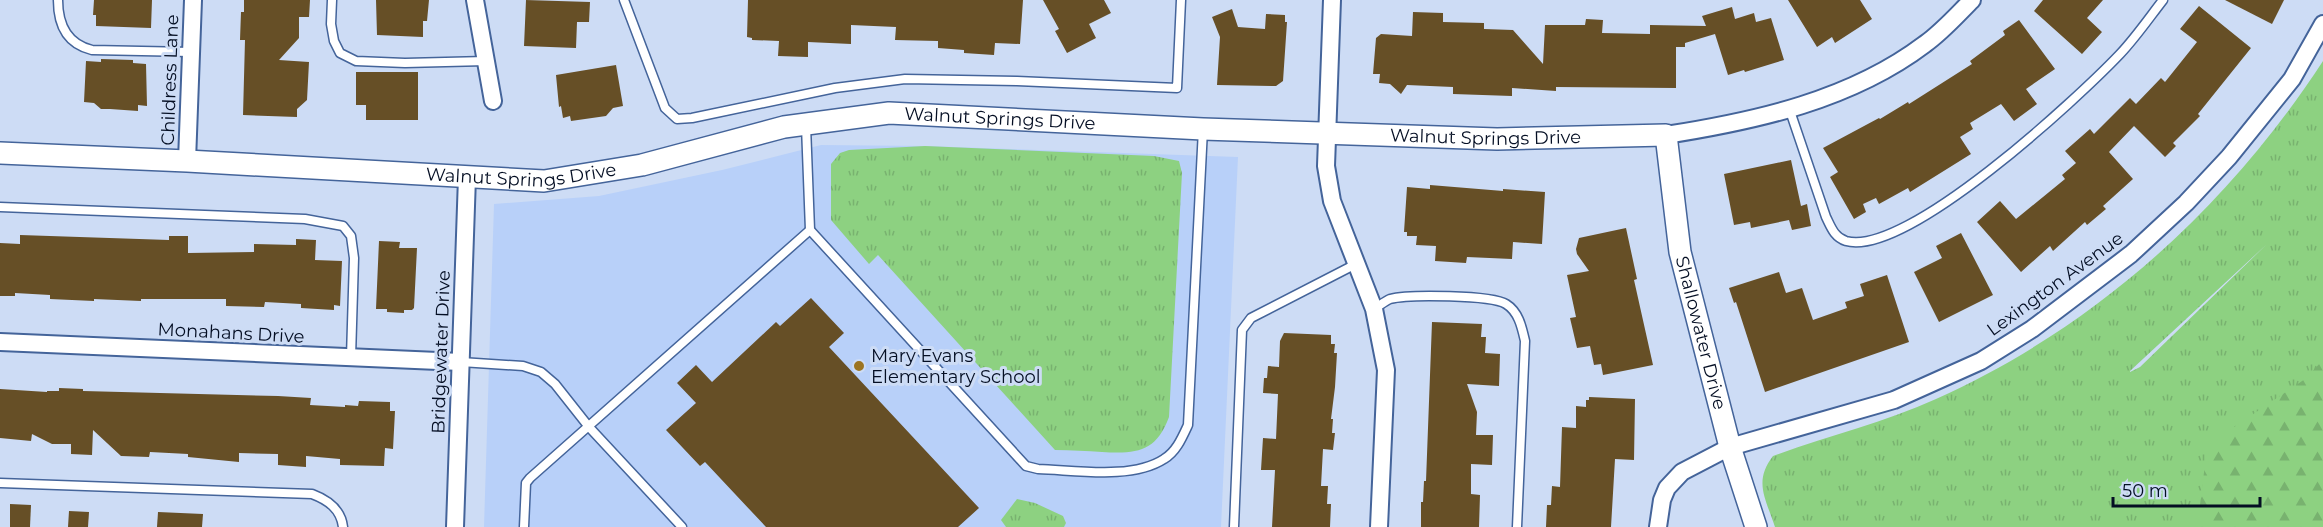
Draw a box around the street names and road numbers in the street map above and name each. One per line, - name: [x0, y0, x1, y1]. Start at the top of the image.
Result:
- street label: Childress Lane: [157, 14, 183, 146]
- street label: Walnut Springs Drive: [904, 103, 1096, 135]
- street label: Walnut Springs Drive: [1390, 124, 1581, 150]
- street label: Walnut Springs Drive: [425, 158, 618, 192]
- street label: Lexington Avenue: [1983, 227, 2128, 341]
- street label: Shallowater Drive: [1671, 254, 1731, 412]
- street label: Bridgewater Drive: [427, 270, 455, 434]
- street label: Monahans Drive: [157, 318, 305, 348]

